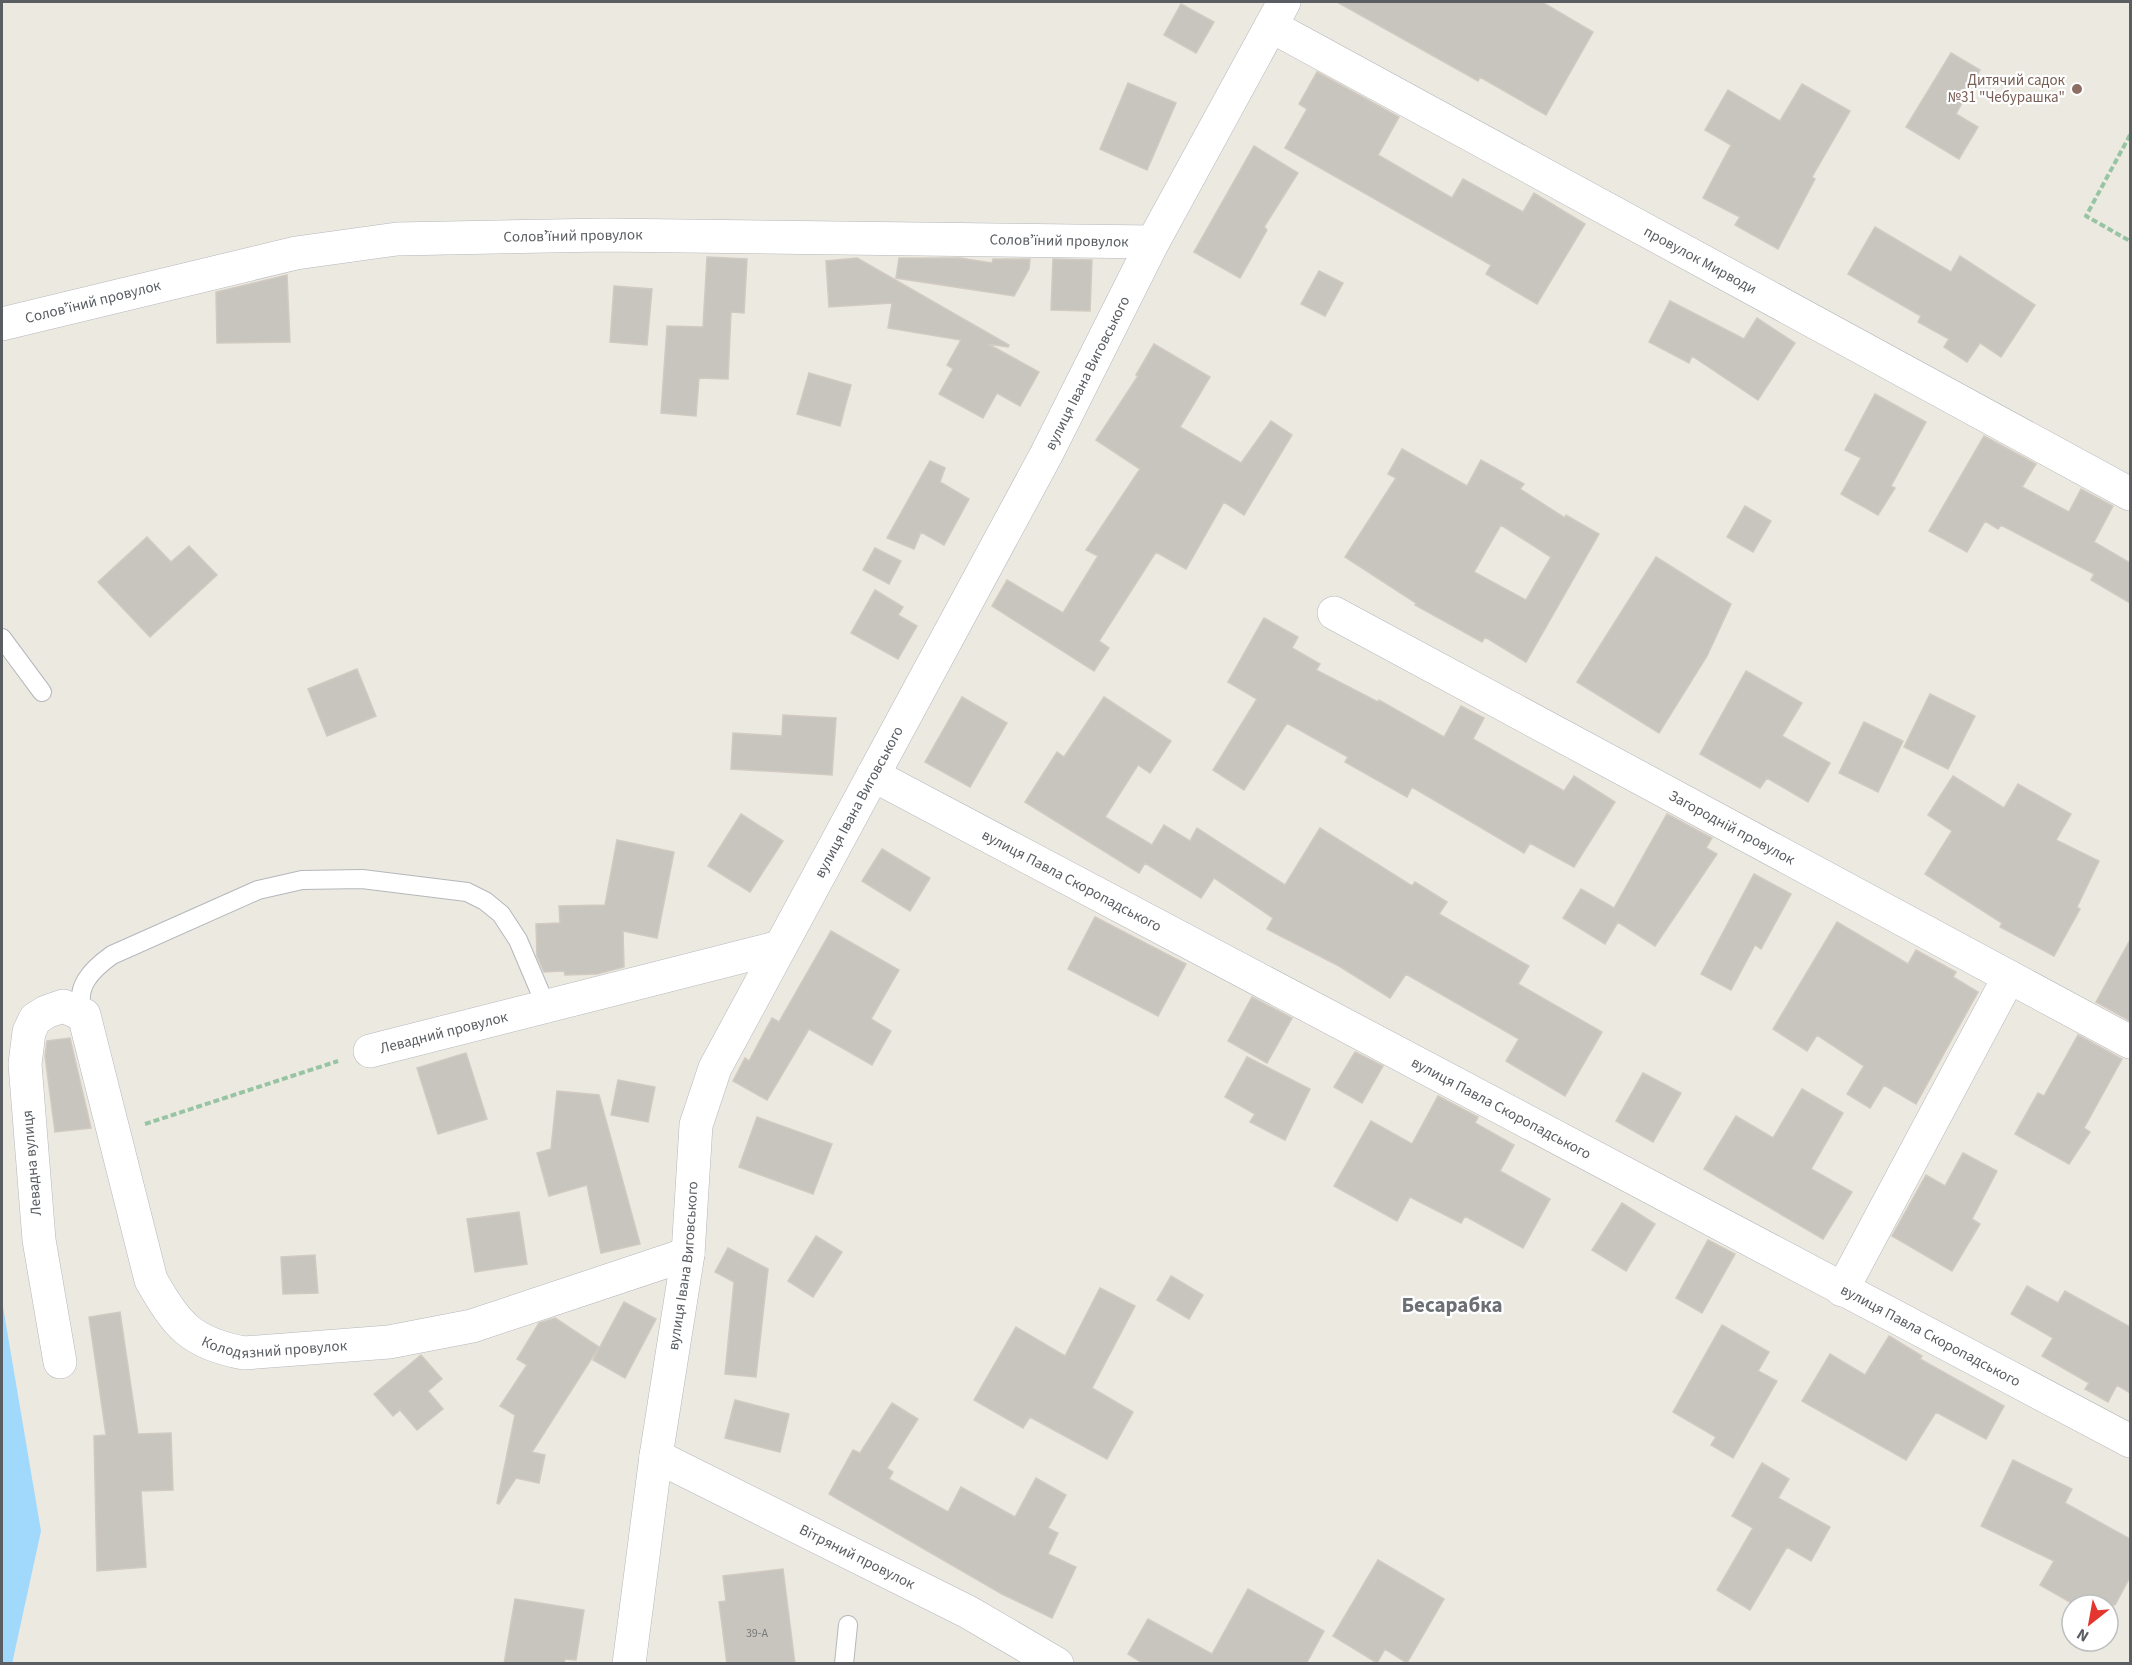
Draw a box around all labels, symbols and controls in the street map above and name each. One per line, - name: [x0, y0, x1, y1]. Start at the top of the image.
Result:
- place label: Дитячий садок №31 "Чебурашка": [1948, 70, 2066, 108]
- marker: Дитячий садок №31 "Чебурашка": [2070, 82, 2084, 96]
- street label: провулок Мирводи: [1640, 221, 1761, 299]
- street label: Соловʼїний провулок: [503, 224, 643, 248]
- street label: Соловʼїний провулок: [989, 229, 1129, 253]
- street label: Соловʼїний провулок: [23, 275, 164, 329]
- street label: вулиця Івана Виговського: [1040, 292, 1135, 454]
- street label: вулиця Івана Виговського: [809, 722, 908, 882]
- street label: Загородній провулок: [1665, 785, 1799, 870]
- street label: вулиця Павла Скоропадського: [978, 824, 1165, 937]
- street label: Левадний провулок: [377, 1006, 510, 1059]
- street label: вулиця Павла Скоропадського: [1408, 1052, 1595, 1164]
- street label: Левадна вулиця: [17, 1109, 47, 1217]
- street label: вулиця Івана Виговського: [662, 1181, 703, 1352]
- street label: вулиця Павла Скоропадського: [1837, 1279, 2024, 1392]
- district label: Бесарабка: [1401, 1290, 1503, 1320]
- street label: Колодязний провулок: [198, 1331, 348, 1364]
- street label: Вітряний провулок: [796, 1519, 919, 1595]
- north arrow: [2060, 1593, 2120, 1653]
- text: N: [2073, 1623, 2093, 1647]
- house number: 39-А: [746, 1625, 769, 1642]

